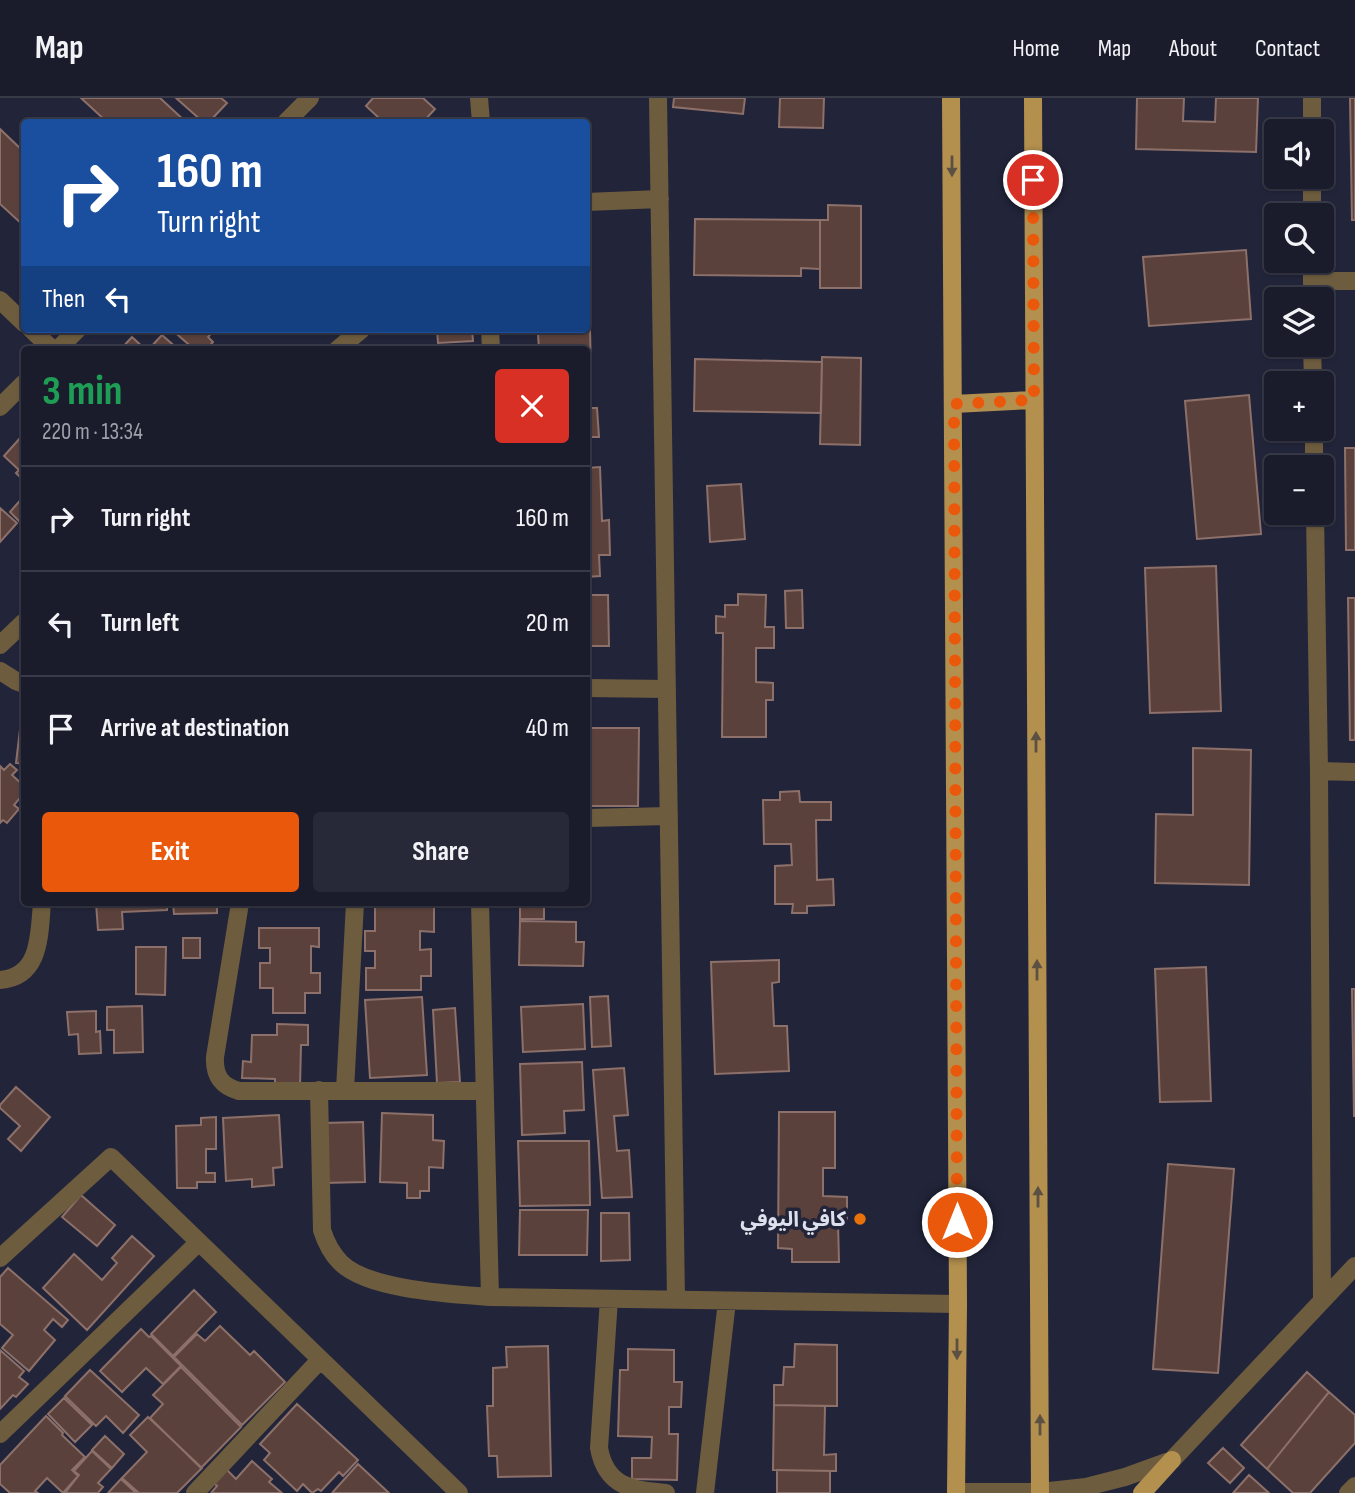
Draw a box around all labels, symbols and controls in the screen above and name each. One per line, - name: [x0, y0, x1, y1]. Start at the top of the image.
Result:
- text: Map: [35, 28, 84, 68]
- text: Home: [1012, 34, 1060, 63]
- text: Map: [1098, 34, 1131, 63]
- text: About: [1169, 34, 1217, 63]
- text: Contact: [1255, 34, 1320, 63]
- map controls: [1264, 119, 1334, 525]
- button: sound: [1264, 119, 1334, 189]
- text: 160 m: [157, 143, 263, 202]
- icon: right: [42, 147, 133, 238]
- pin: [1003, 150, 1063, 210]
- one-way arrow: [946, 155, 958, 177]
- icon: arrive: [1014, 161, 1052, 199]
- text: Turn right: [157, 203, 261, 242]
- button: search: [1264, 203, 1334, 273]
- icon: left: [99, 280, 137, 318]
- text: Then: [42, 284, 85, 315]
- button: layers: [1264, 287, 1334, 357]
- text: 3 min: [42, 366, 122, 417]
- button: close: [495, 369, 569, 443]
- button: +: [1264, 371, 1334, 441]
- text: 220 m · 13:34: [42, 418, 143, 446]
- button: −: [1264, 455, 1334, 525]
- icon: right: [42, 500, 80, 538]
- text: Turn right: [101, 503, 190, 534]
- text: 160 m: [516, 503, 569, 534]
- icon: left: [42, 605, 80, 643]
- text: Turn left: [101, 608, 179, 639]
- text: 20 m: [526, 608, 569, 639]
- icon: arrive: [42, 710, 80, 748]
- text: Arrive at destination: [101, 713, 289, 744]
- text: 40 m: [526, 713, 569, 744]
- one-way arrow: [1030, 731, 1042, 753]
- button: Exit: [42, 812, 299, 892]
- button: Share: [313, 812, 569, 892]
- one-way arrow: [1031, 959, 1043, 981]
- position arrow: [920, 1185, 994, 1259]
- one-way arrow: [1033, 1186, 1044, 1208]
- place label: كافي اليوفي: [740, 1207, 846, 1235]
- marker: كافي اليوفي: [852, 1211, 868, 1227]
- one-way arrow: [951, 1338, 963, 1360]
- one-way arrow: [1034, 1414, 1046, 1436]

